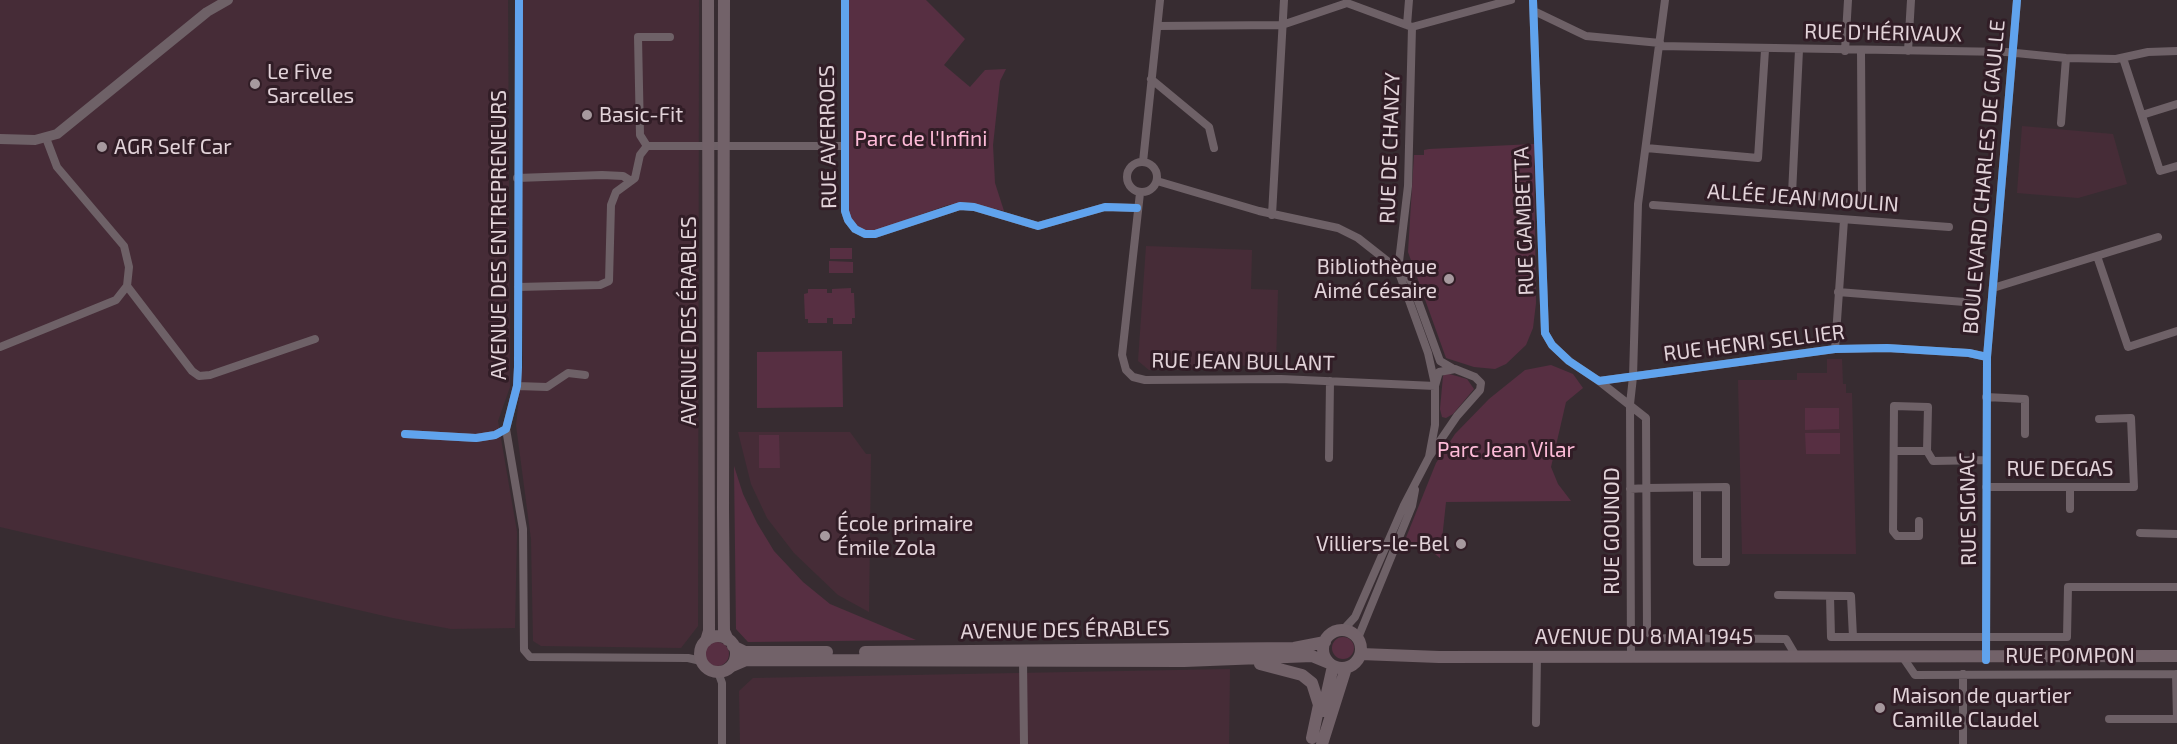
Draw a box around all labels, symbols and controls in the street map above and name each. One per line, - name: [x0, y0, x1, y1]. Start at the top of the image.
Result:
- street label: RUE D'HÉRIVAUX: [1804, 19, 1962, 47]
- street label: BOULEVARD CHARLES DE GAULLE: [1958, 19, 2010, 335]
- place label: Le Five Sarcelles: [267, 59, 354, 109]
- street label: RUE AVERROES: [814, 65, 842, 209]
- street label: RUE DE CHANZY: [1375, 72, 1405, 224]
- marker: Le Five Sarcelles: [248, 77, 262, 91]
- street label: AVENUE DES ENTREPRENEURS: [486, 90, 512, 380]
- place label: Basic-Fit: [599, 102, 683, 128]
- marker: Basic-Fit: [580, 108, 594, 122]
- park label: Parc de l'Infini: [855, 126, 987, 152]
- place label: AGR Self Car: [114, 134, 232, 160]
- marker: AGR Self Car: [95, 140, 109, 154]
- street label: RUE GAMBETTA: [1509, 146, 1539, 296]
- street label: ALLÉE JEAN MOULIN: [1706, 179, 1900, 217]
- street label: AVENUE DES ÉRABLES: [676, 216, 702, 426]
- place label: Bibliothèque Aimé Césaire: [1314, 254, 1437, 304]
- marker: Bibliothèque Aimé Césaire: [1442, 272, 1456, 286]
- street label: RUE HENRI SELLIER: [1662, 319, 1846, 367]
- street label: RUE JEAN BULLANT: [1151, 348, 1335, 376]
- park label: Parc Jean Vilar: [1437, 437, 1575, 463]
- street label: RUE SIGNAC: [1954, 452, 1982, 566]
- street label: RUE DEGAS: [2006, 456, 2114, 482]
- street label: RUE GOUNOD: [1599, 467, 1625, 595]
- place label: École primaire Émile Zola: [837, 511, 973, 561]
- marker: École primaire Émile Zola: [818, 529, 832, 543]
- place label: Villiers-le-Bel: [1316, 531, 1449, 557]
- marker: Villiers-le-Bel: [1454, 537, 1468, 551]
- street label: AVENUE DES ÉRABLES: [960, 616, 1170, 644]
- street label: AVENUE DU 8 MAI 1945: [1535, 624, 1753, 650]
- street label: RUE POMPON: [2005, 643, 2135, 669]
- place label: Maison de quartier Camille Claudel: [1892, 683, 2071, 733]
- marker: Maison de quartier Camille Claudel: [1873, 701, 1887, 715]

